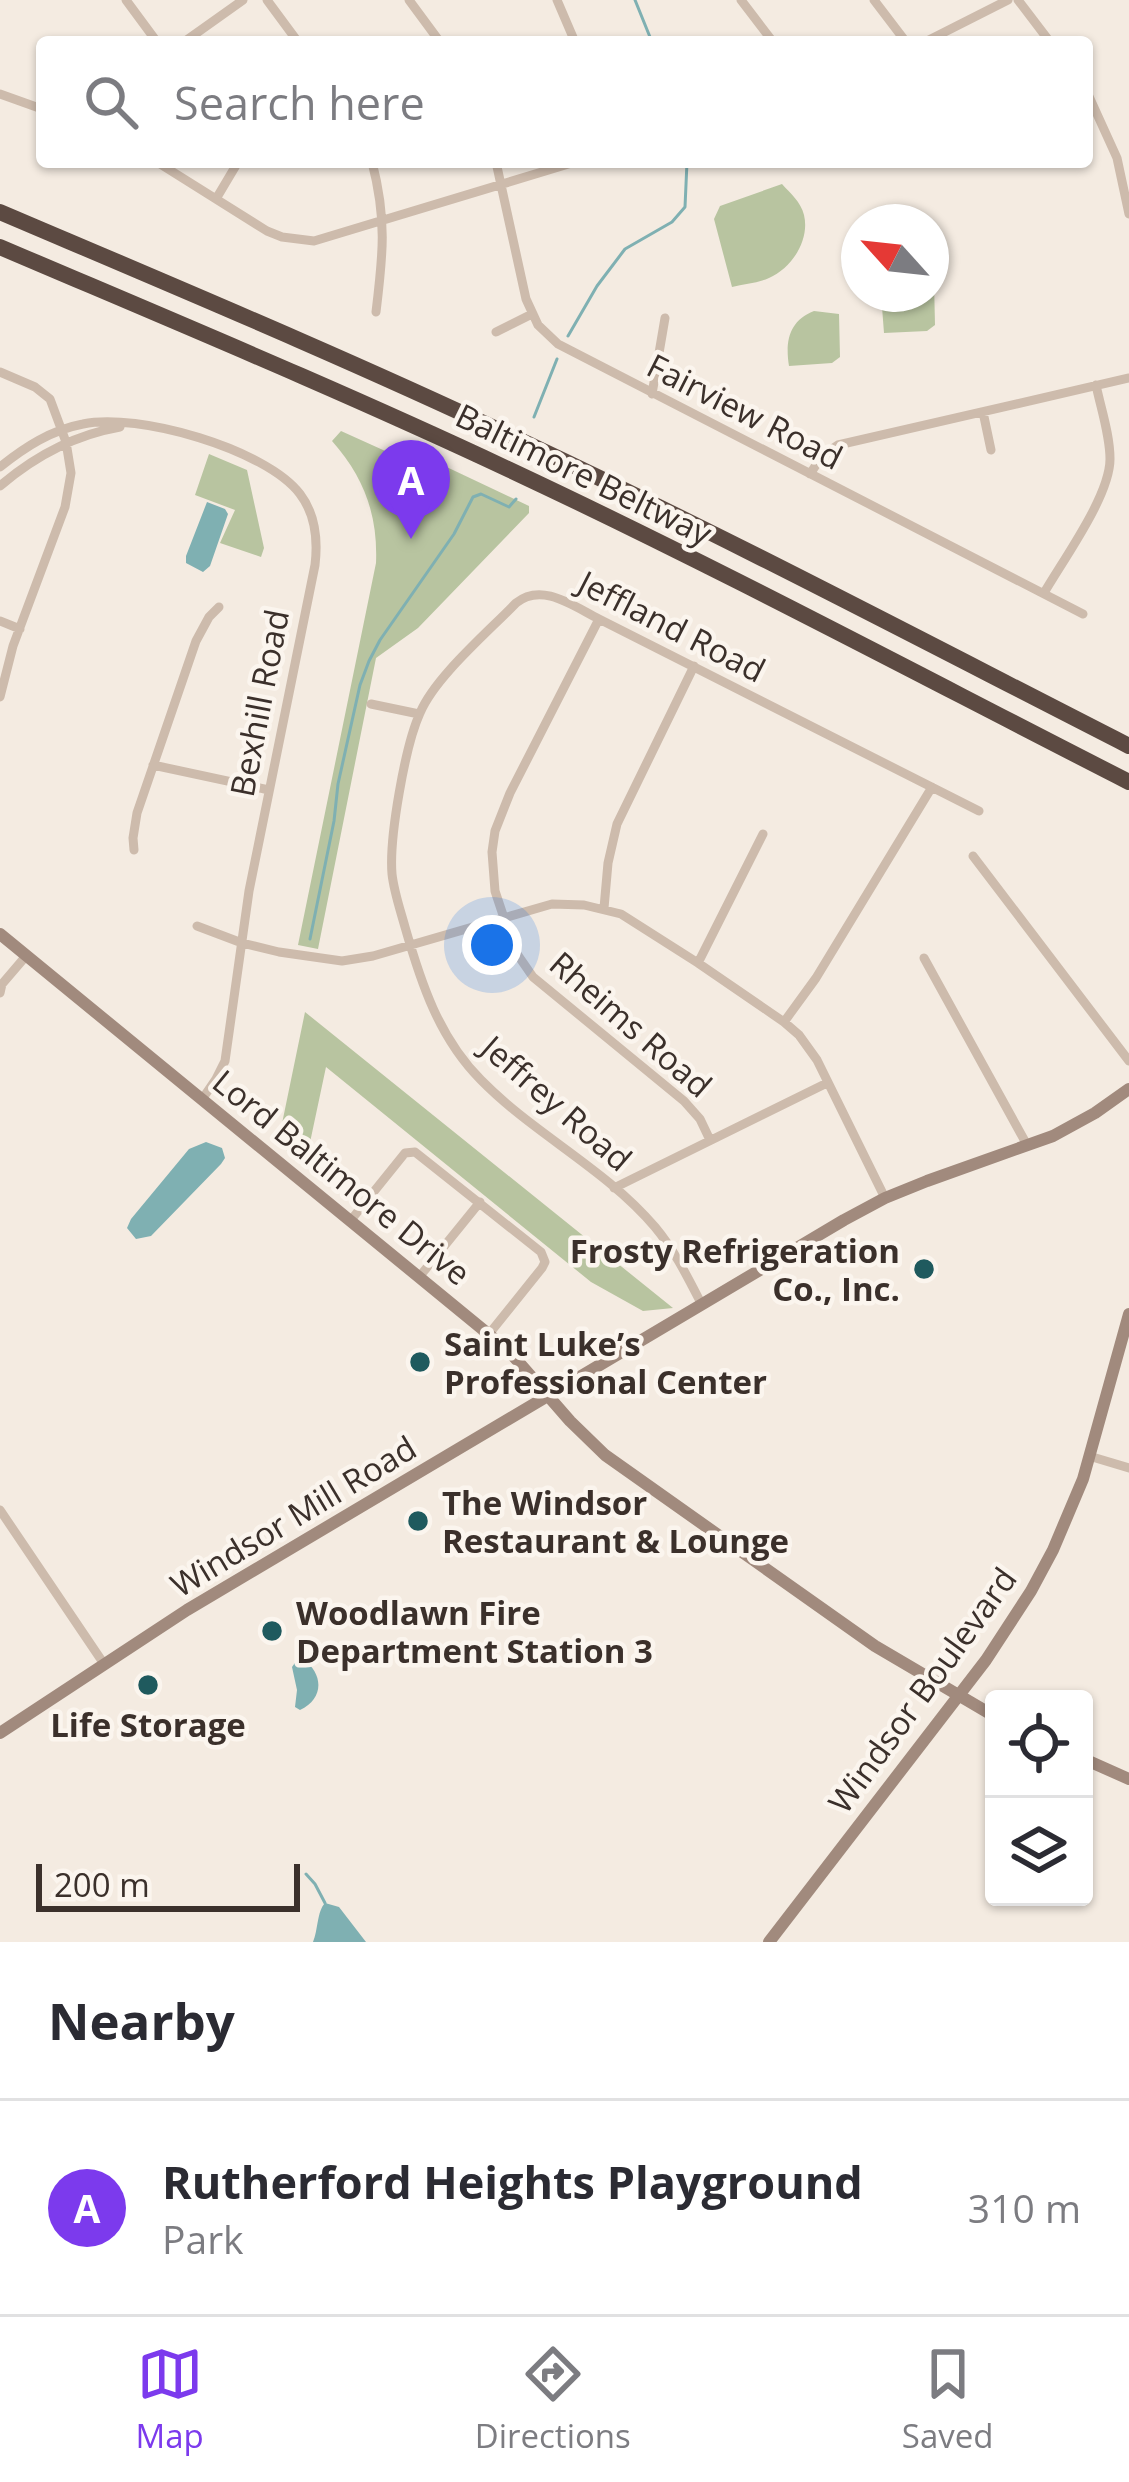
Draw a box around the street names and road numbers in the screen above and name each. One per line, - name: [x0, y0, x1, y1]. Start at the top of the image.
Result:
- street label: Fairview Road: [640, 343, 850, 479]
- street label: Baltimore Beltway: [449, 393, 720, 556]
- street label: Jeffland Road: [568, 558, 773, 692]
- street label: Bexhill Road: [219, 606, 299, 800]
- street label: Rheims Road: [540, 941, 722, 1107]
- street label: Jeffrey Road: [470, 1023, 642, 1181]
- street label: Lord Baltimore Drive: [204, 1059, 480, 1295]
- street label: Windsor Mill Road: [162, 1425, 424, 1607]
- street label: Windsor Boulevard: [817, 1558, 1027, 1822]

